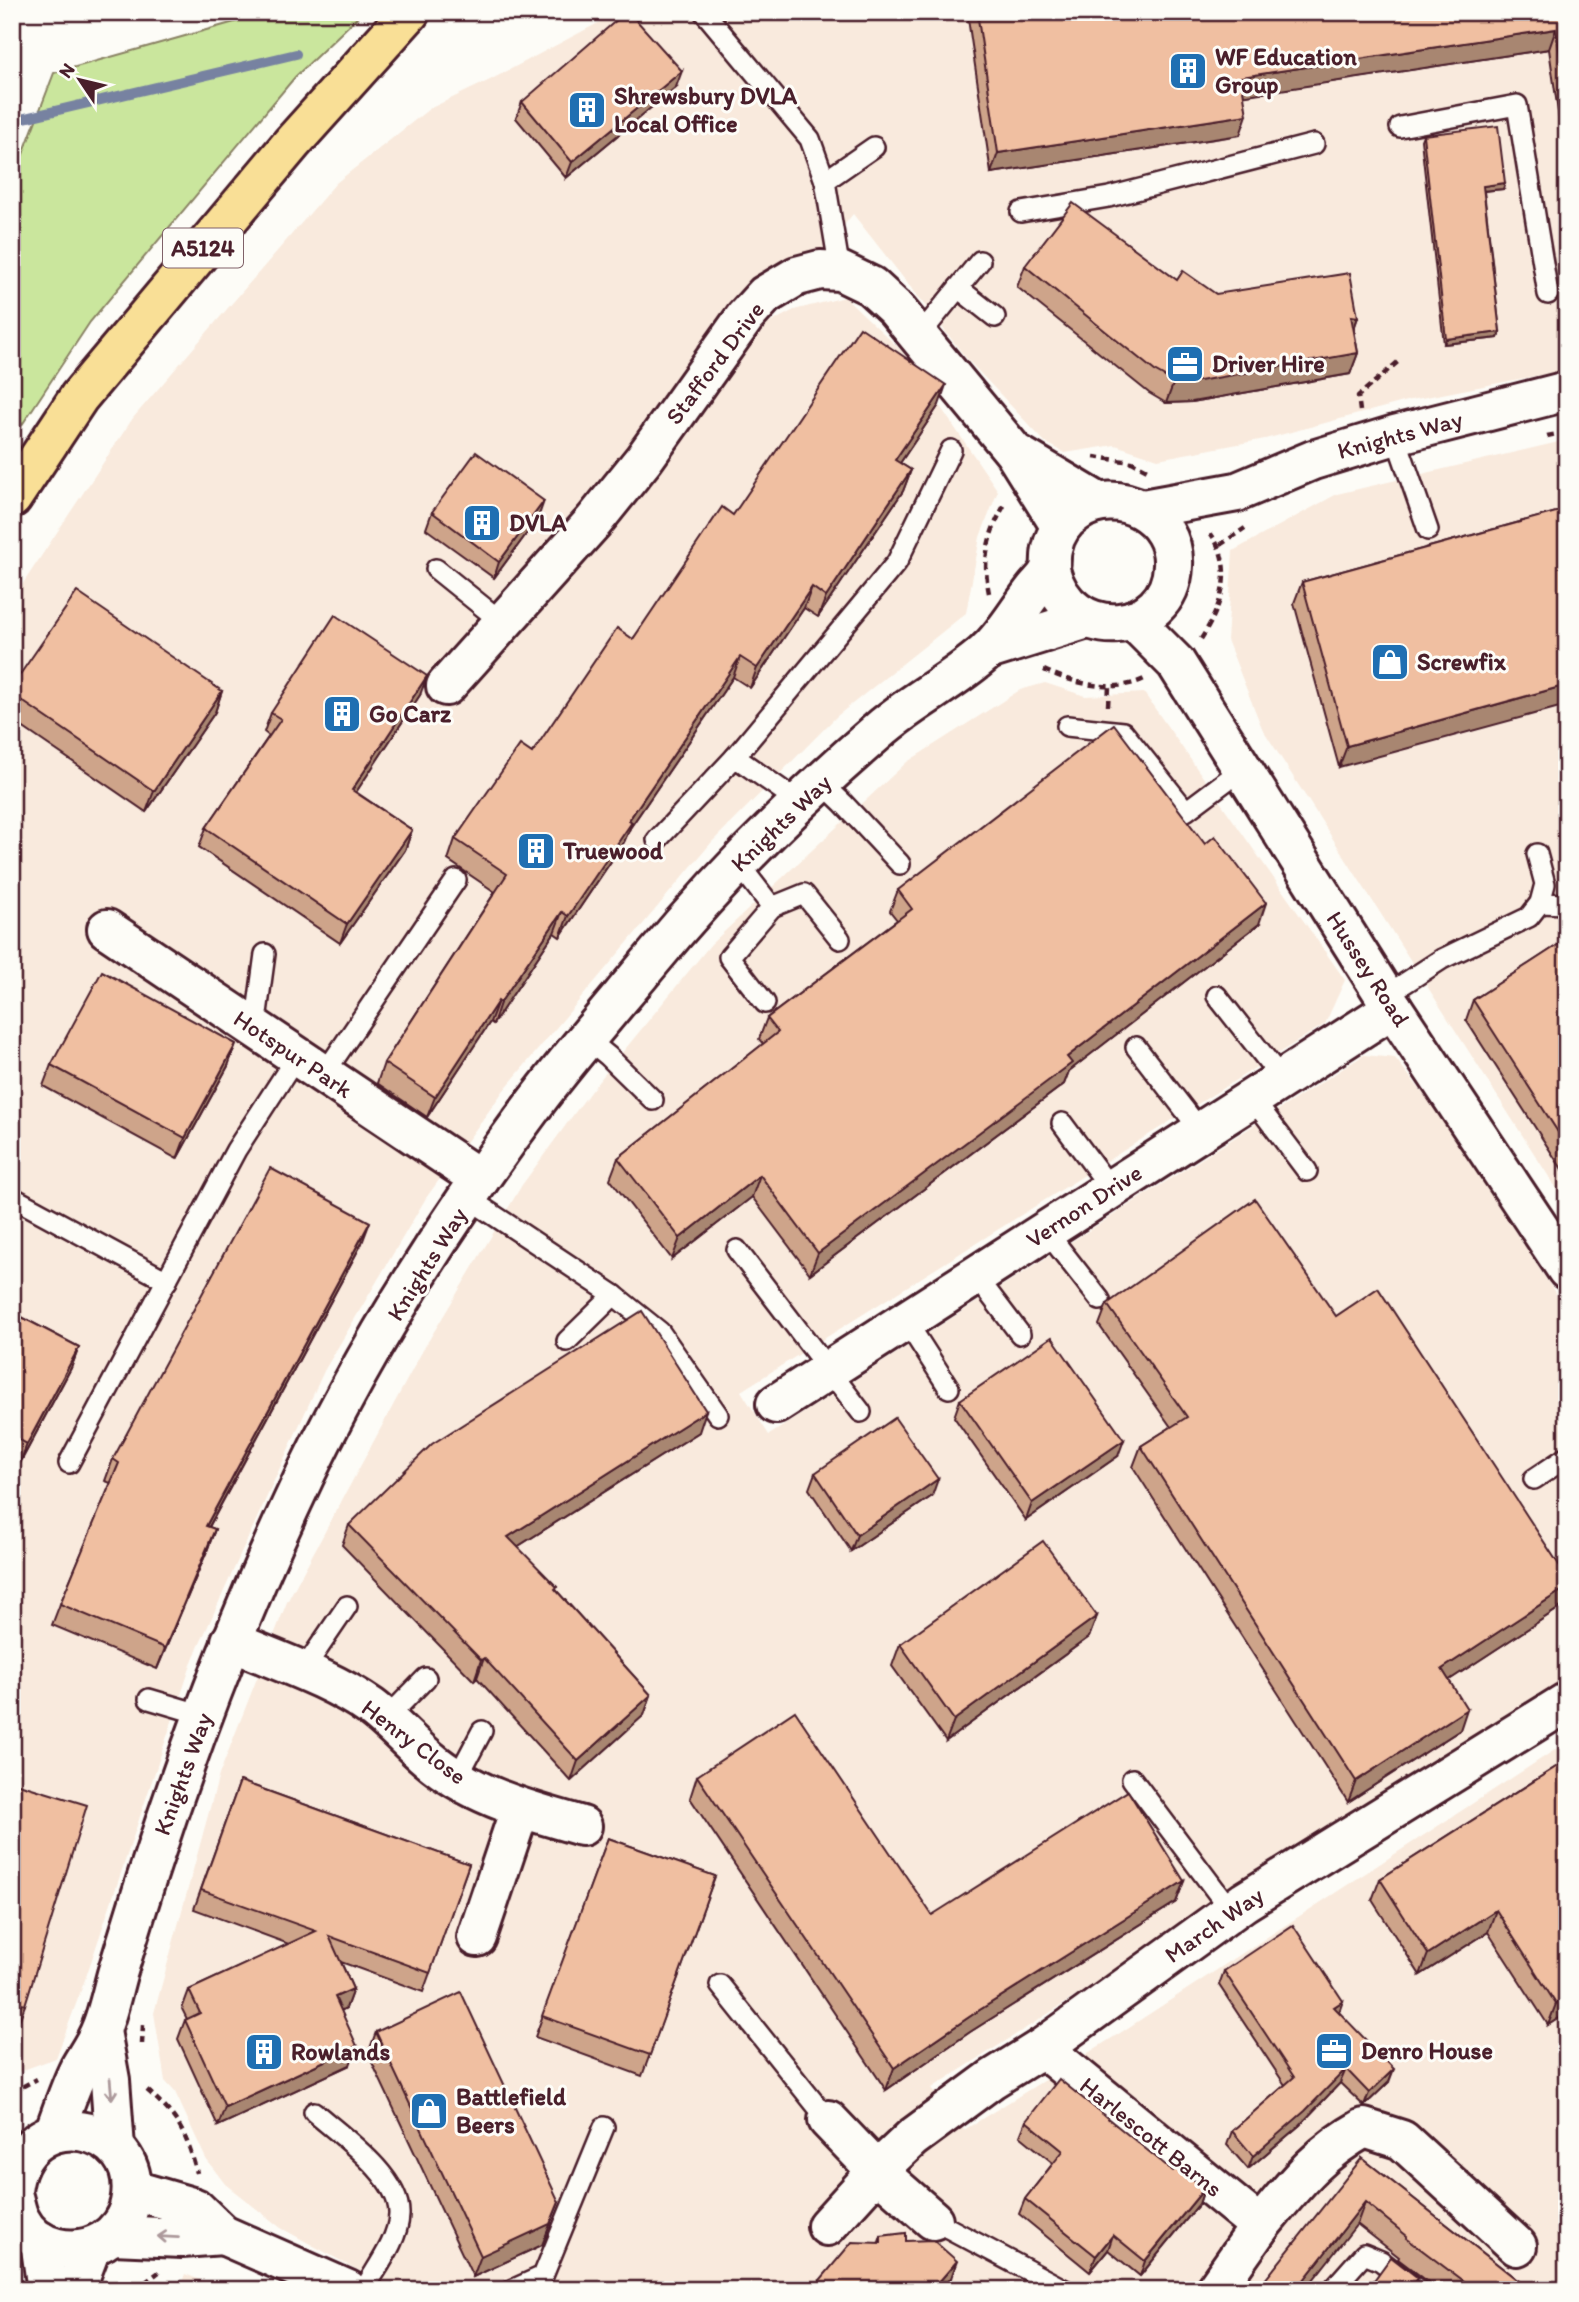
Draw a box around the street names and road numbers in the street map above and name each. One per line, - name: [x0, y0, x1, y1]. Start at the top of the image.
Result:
- road number: A5124: [163, 229, 243, 268]
- street label: Stafford Drive: [659, 296, 770, 430]
- street label: Knights Way: [1334, 404, 1466, 465]
- street label: Knights Way: [724, 767, 837, 878]
- street label: Hussey Road: [1320, 906, 1416, 1032]
- street label: Hotspur Park: [228, 1003, 359, 1104]
- street label: Vernon Drive: [1020, 1157, 1147, 1254]
- street label: Knights Way: [380, 1201, 473, 1326]
- street label: Henry Close: [356, 1693, 473, 1790]
- street label: Knights Way: [147, 1708, 218, 1839]
- street label: March Way: [1159, 1880, 1269, 1969]
- street label: Harlescott Barns: [1074, 2070, 1228, 2203]

